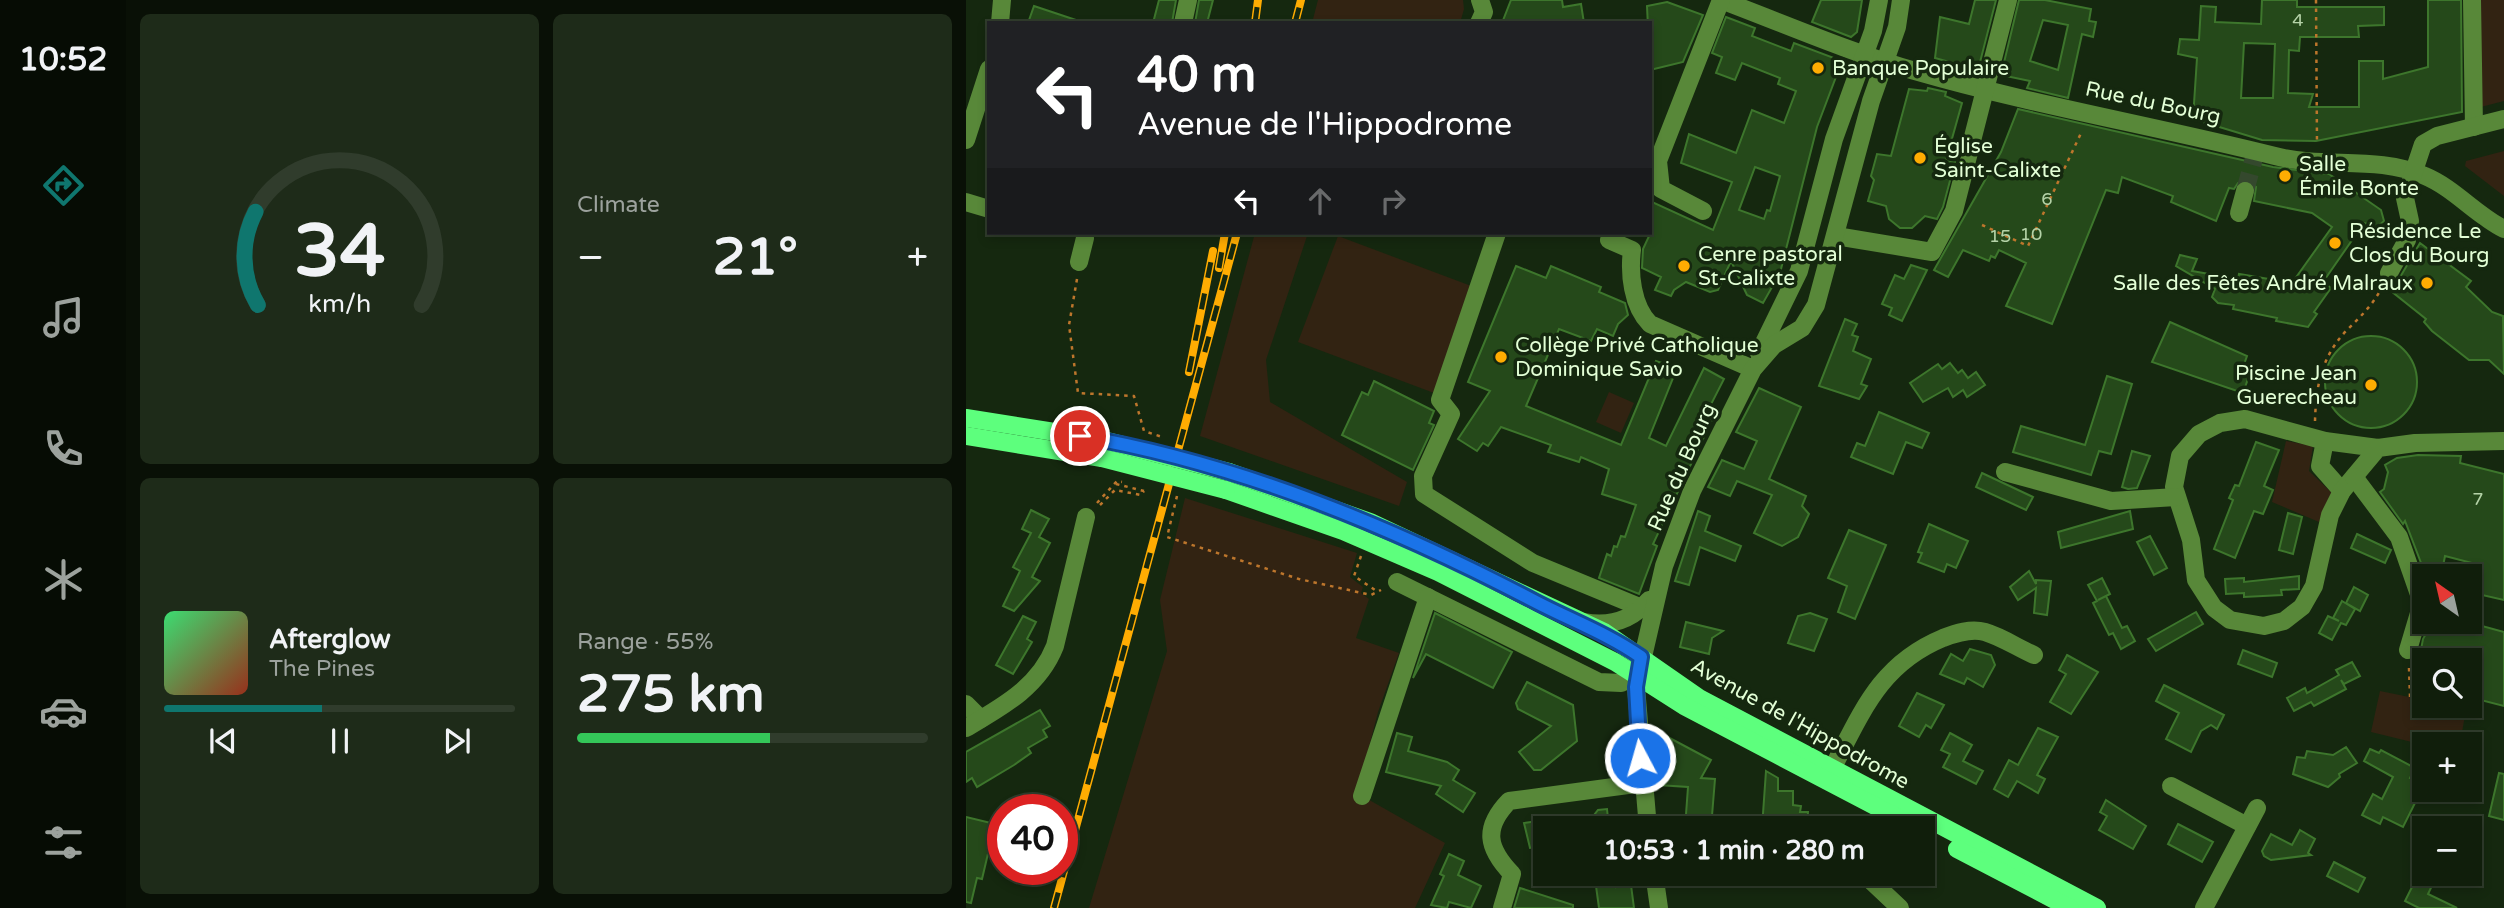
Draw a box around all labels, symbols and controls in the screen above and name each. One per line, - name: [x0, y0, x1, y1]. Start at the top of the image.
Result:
- house number: 4: [2292, 9, 2304, 31]
- text: 10:52: [19, 41, 107, 79]
- text: 40 m: [1137, 46, 1256, 105]
- icon: left: [1022, 49, 1113, 140]
- place label: Banque Populaire: [1832, 56, 2009, 81]
- marker: Banque Populaire: [1810, 60, 1826, 76]
- street label: Rue du Bourg: [2083, 76, 2223, 130]
- text: Avenue de l'Hippodrome: [1137, 106, 1512, 144]
- place label: Église Saint-Calixte: [1934, 134, 2061, 183]
- marker: Église Saint-Calixte: [1912, 150, 1928, 166]
- place label: Salle Émile Bonte: [2299, 152, 2419, 201]
- icon: directions: [39, 161, 88, 210]
- marker: Salle Émile Bonte: [2277, 168, 2293, 184]
- icon: left: [1228, 182, 1266, 220]
- icon: ahead: [1301, 182, 1339, 220]
- icon: right: [1374, 182, 1412, 220]
- house number: 6: [2041, 188, 2053, 210]
- text: Climate: [577, 191, 660, 219]
- text: 34: [294, 208, 385, 296]
- place label: Résidence Le Clos du Bourg: [2349, 219, 2490, 268]
- house number: 10: [2020, 223, 2042, 245]
- house number: 15: [1989, 225, 2011, 247]
- text: 21°: [713, 226, 798, 289]
- text: −: [577, 235, 604, 281]
- text: +: [907, 235, 928, 281]
- marker: Résidence Le Clos du Bourg: [2327, 235, 2343, 251]
- place label: Cenre pastoral St-Calixte: [1698, 242, 1843, 291]
- marker: Cenre pastoral St-Calixte: [1676, 258, 1692, 274]
- place label: Salle des Fêtes André Malraux: [2113, 271, 2413, 296]
- marker: Salle des Fêtes André Malraux: [2419, 275, 2435, 291]
- text: km/h: [308, 289, 371, 319]
- icon: music: [39, 293, 88, 342]
- place label: Collège Privé Catholique Dominique Savio: [1515, 333, 1759, 382]
- marker: Collège Privé Catholique Dominique Savio: [1493, 349, 1509, 365]
- place label: Piscine Jean Guerecheau: [2235, 361, 2357, 410]
- marker: Piscine Jean Guerecheau: [2363, 377, 2379, 393]
- street label: Rue du Bourg: [1643, 399, 1721, 535]
- pin: [1050, 406, 1110, 466]
- icon: arrive: [1061, 417, 1099, 455]
- icon: phone: [39, 424, 88, 473]
- house number: 7: [2472, 488, 2484, 510]
- icon: climate: [39, 555, 88, 604]
- north arrow: [2412, 564, 2482, 634]
- map controls: [2412, 564, 2482, 886]
- text: Afterglow: [269, 624, 391, 655]
- text: Range · 55%: [577, 628, 713, 656]
- button: search: [2412, 648, 2482, 718]
- street label: Avenue de l'Hippodrome: [1686, 653, 1914, 795]
- text: The Pines: [269, 655, 375, 683]
- text: 275 km: [577, 663, 765, 726]
- icon: car: [39, 687, 88, 736]
- position arrow: [1603, 721, 1677, 795]
- icon: previous: [204, 722, 242, 760]
- icon: pause: [321, 722, 359, 760]
- icon: next: [438, 722, 476, 760]
- button: +: [2412, 732, 2482, 802]
- speed limit sign: 40: [987, 794, 1078, 885]
- button: −: [2412, 816, 2482, 886]
- icon: filters: [39, 818, 88, 867]
- text: 10:53 · 1 min · 280 m: [1603, 835, 1865, 866]

